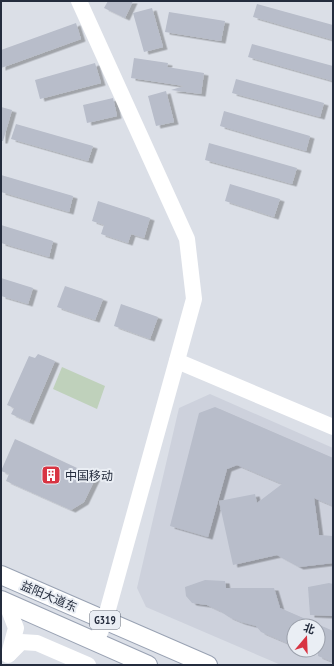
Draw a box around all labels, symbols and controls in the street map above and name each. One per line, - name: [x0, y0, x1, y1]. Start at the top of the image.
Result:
- building icon: 中国移动: [40, 464, 62, 486]
- place label: 中国移动: [65, 468, 113, 483]
- street label: 益阳大道东: [18, 577, 80, 615]
- road number: G319: [90, 611, 120, 629]
- north arrow: [286, 618, 326, 658]
- text: 北: [302, 620, 317, 637]

